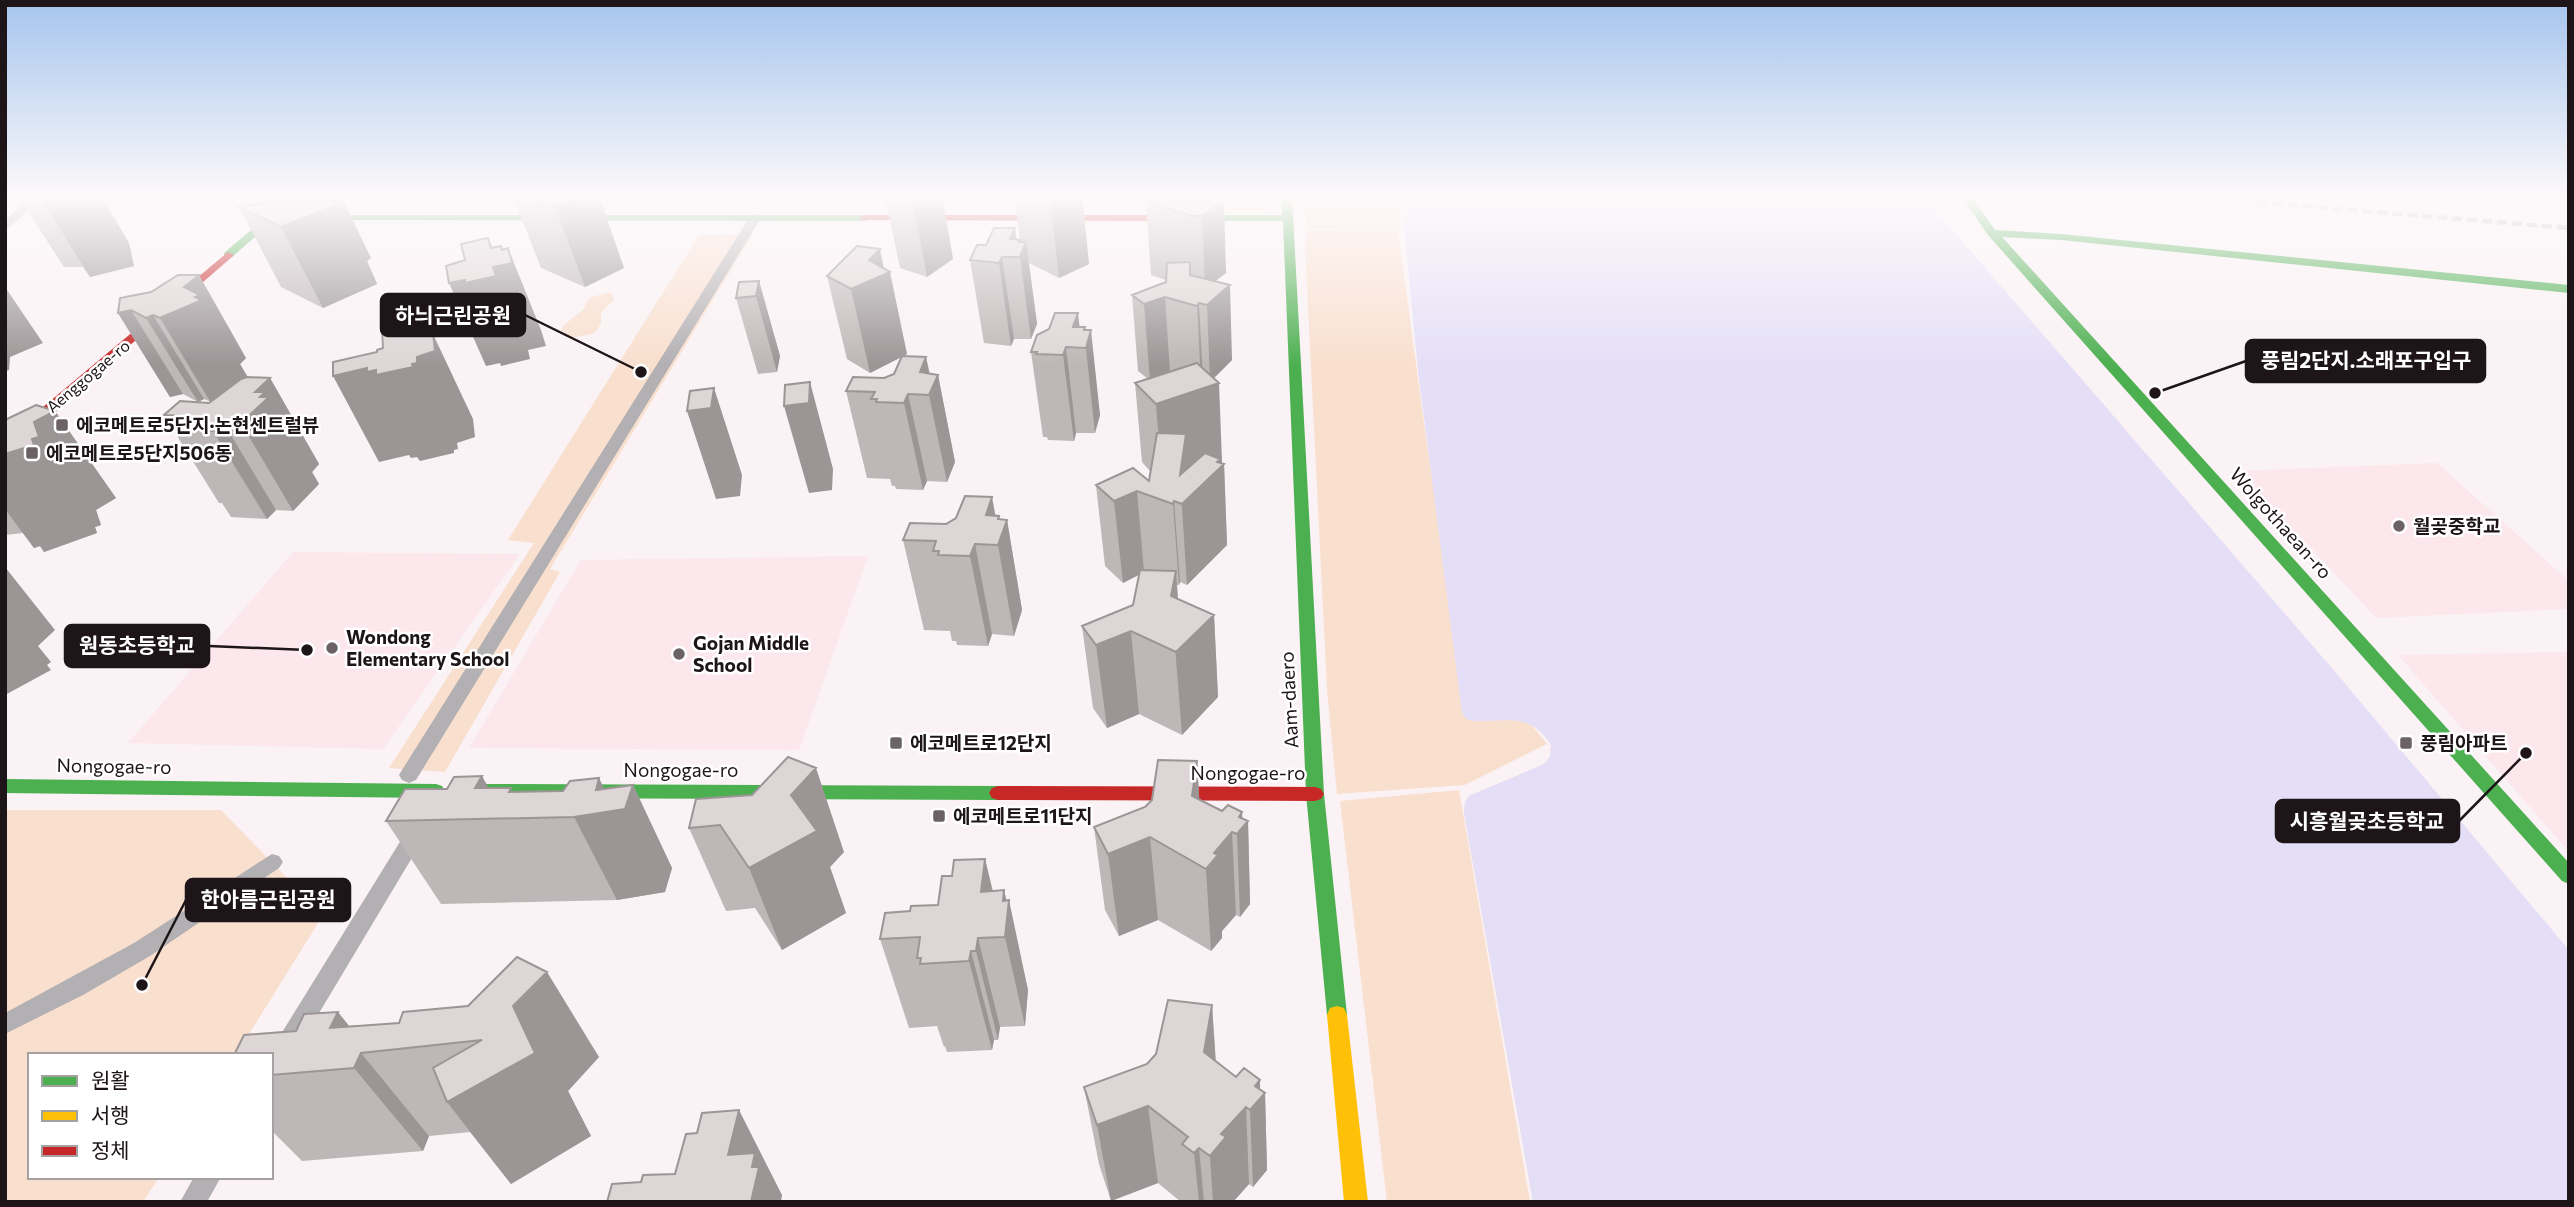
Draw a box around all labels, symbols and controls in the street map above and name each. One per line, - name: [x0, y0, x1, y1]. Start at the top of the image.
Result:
- callout: 하늬근린공원: [381, 294, 525, 336]
- text: 하늬근린공원: [395, 302, 511, 327]
- street label: Aenggogae-ro: [42, 335, 133, 416]
- callout: 풍림2단지.소래포구입구: [2246, 340, 2485, 382]
- text: 풍림2단지.소래포구입구: [2261, 347, 2471, 372]
- place label: 에코메트로5단지·논현센트럴뷰: [76, 413, 319, 436]
- marker: 에코메트로5단지·논현센트럴뷰: [54, 417, 70, 433]
- place label: 에코메트로5단지506동: [46, 441, 232, 464]
- marker: 에코메트로5단지506동: [24, 445, 40, 461]
- street label: Wolgothaean-ro: [2225, 462, 2337, 583]
- place label: 월곶중학교: [2413, 514, 2500, 537]
- marker: 월곶중학교: [2391, 518, 2407, 534]
- callout: 원동초등학교: [65, 625, 209, 667]
- place label: Wondong Elementary School: [346, 625, 510, 670]
- place label: Gojan Middle School: [693, 631, 809, 676]
- text: 원동초등학교: [79, 632, 195, 657]
- marker: Wondong Elementary School: [324, 640, 340, 656]
- marker: Gojan Middle School: [671, 646, 687, 662]
- street label: Aam-daero: [1274, 651, 1303, 749]
- place label: 에코메트로12단지: [910, 731, 1052, 754]
- place label: 풍림아파트: [2420, 731, 2507, 754]
- marker: 에코메트로12단지: [888, 735, 904, 751]
- marker: 풍림아파트: [2398, 735, 2414, 751]
- street label: Nongogae-ro: [56, 753, 172, 778]
- street label: Nongogae-ro: [624, 758, 738, 781]
- street label: Nongogae-ro: [1191, 761, 1305, 784]
- callout: 시흥월곶초등학교: [2276, 800, 2459, 842]
- place label: 에코메트로11단지: [953, 804, 1093, 827]
- marker: 에코메트로11단지: [931, 808, 947, 824]
- text: 시흥월곶초등학교: [2290, 808, 2444, 833]
- callout: 한아름근린공원: [186, 879, 350, 921]
- text: 한아름근린공원: [200, 886, 336, 911]
- legend: [28, 1053, 273, 1179]
- text: 원활: [91, 1067, 130, 1092]
- text: 서행: [91, 1102, 130, 1127]
- text: 정체: [91, 1137, 130, 1162]

